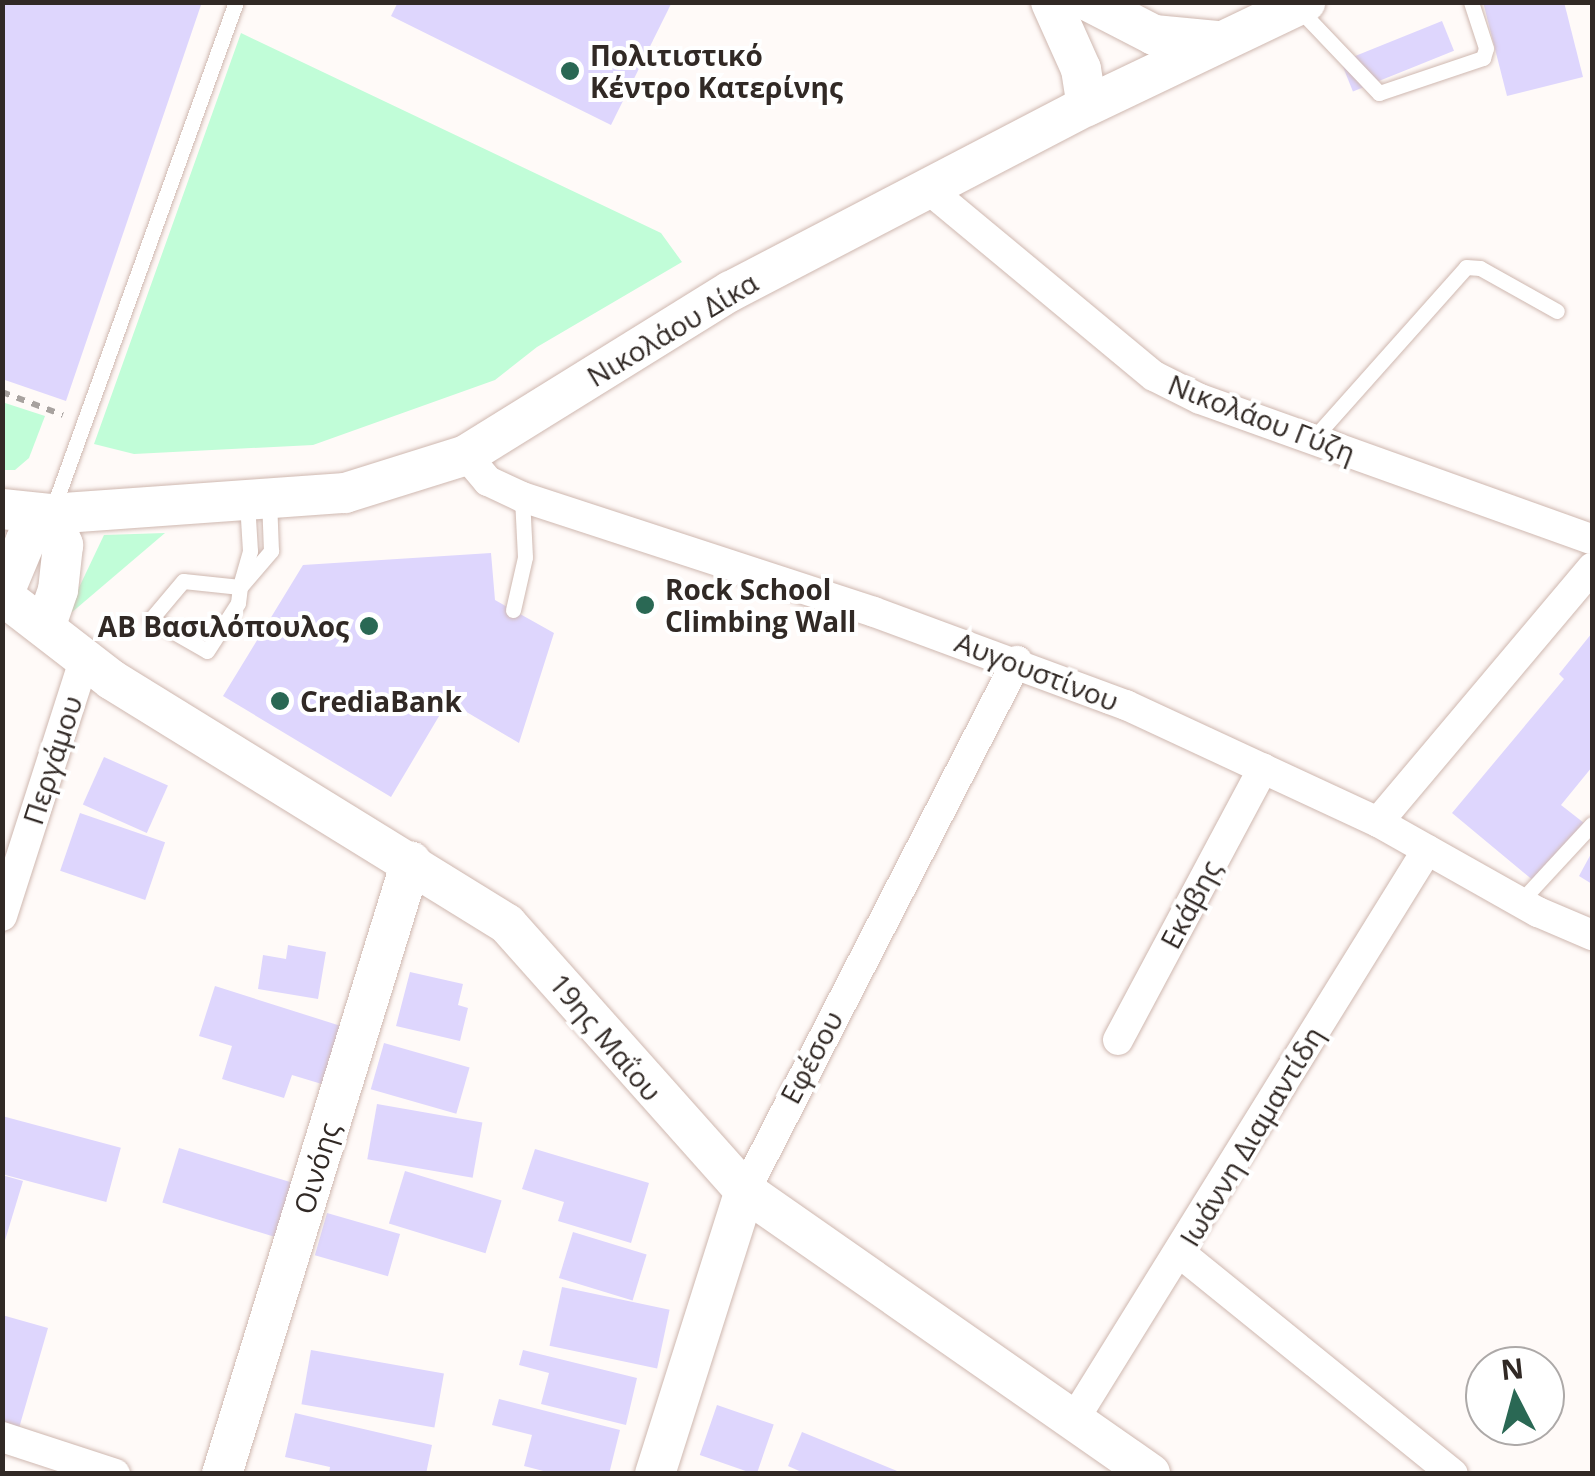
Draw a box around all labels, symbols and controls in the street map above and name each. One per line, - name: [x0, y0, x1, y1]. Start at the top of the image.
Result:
- place label: Πολιτιστικό Κέντρο Κατερίνης: [590, 38, 843, 104]
- marker: Πολιτιστικό Κέντρο Κατερίνης: [559, 60, 581, 82]
- street label: Νικολάου Δίκα: [581, 265, 763, 393]
- street label: Νικολάου Γύζη: [1164, 367, 1360, 469]
- place label: Rock School Climbing Wall: [665, 572, 856, 638]
- marker: Rock School Climbing Wall: [634, 594, 656, 616]
- place label: ΑΒ Βασιλόπουλος: [98, 609, 349, 643]
- marker: ΑΒ Βασιλόπουλος: [358, 615, 380, 637]
- street label: Αυγουστίνου: [951, 625, 1123, 717]
- place label: CrediaBank: [300, 684, 462, 718]
- marker: CrediaBank: [269, 690, 291, 712]
- street label: Περγάμου: [15, 691, 89, 829]
- street label: Εκάβης: [1153, 854, 1227, 954]
- street label: 19ης Μαΐου: [543, 967, 669, 1107]
- street label: Εφέσου: [773, 1005, 849, 1109]
- street label: Ιωάννη Διαμαντίδη: [1172, 1020, 1330, 1252]
- street label: Οινόης: [286, 1118, 346, 1218]
- north arrow: [1465, 1346, 1565, 1446]
- text: N: [1499, 1348, 1525, 1388]

